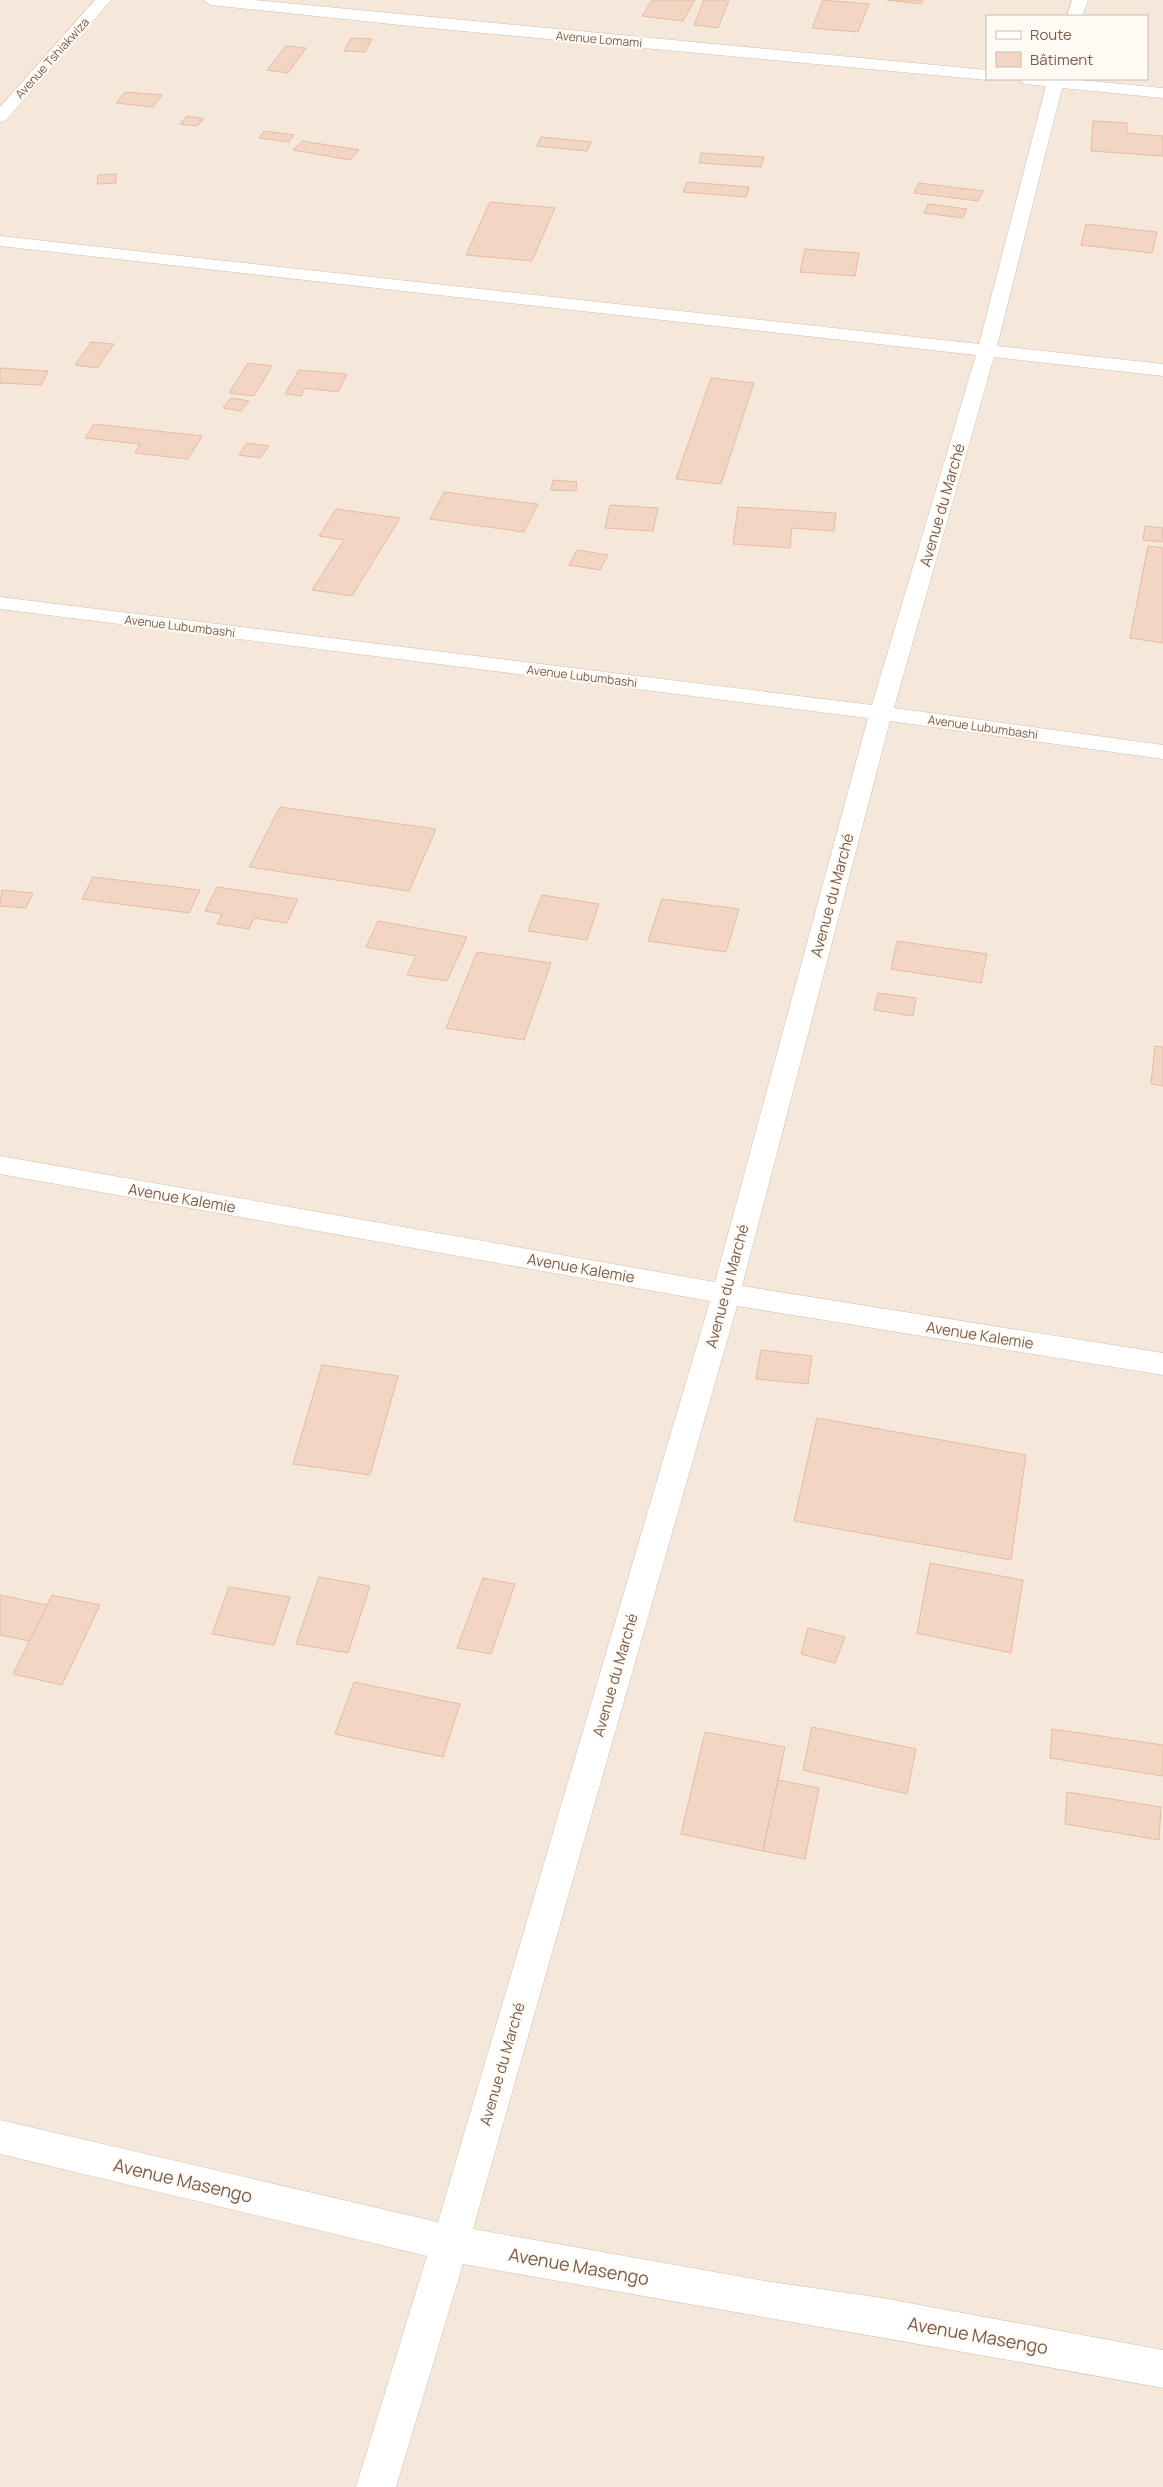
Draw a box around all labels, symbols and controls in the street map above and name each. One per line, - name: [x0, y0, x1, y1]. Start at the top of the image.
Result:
- street label: Avenue Tshiakwiza: [11, 14, 93, 102]
- legend: [986, 15, 1148, 80]
- text: Route: [1030, 24, 1072, 45]
- street label: Avenue Lomami: [555, 27, 643, 51]
- text: Bâtiment: [1030, 49, 1093, 70]
- street label: Avenue du Marché: [914, 441, 970, 569]
- street label: Avenue Lubumbashi: [124, 611, 236, 641]
- street label: Avenue Lubumbashi: [526, 661, 638, 691]
- street label: Avenue Lubumbashi: [927, 711, 1039, 743]
- street label: Avenue du Marché: [805, 831, 859, 959]
- street label: Avenue Kalemie: [127, 1178, 238, 1218]
- street label: Avenue du Marché: [700, 1222, 754, 1350]
- street label: Avenue Kalemie: [526, 1248, 637, 1288]
- street label: Avenue Kalemie: [925, 1316, 1036, 1354]
- street label: Avenue du Marché: [587, 1611, 643, 1739]
- street label: Avenue du Marché: [474, 2000, 530, 2128]
- street label: Avenue Masengo: [111, 2152, 255, 2208]
- street label: Avenue Masengo: [507, 2242, 651, 2290]
- street label: Avenue Masengo: [906, 2311, 1050, 2359]

